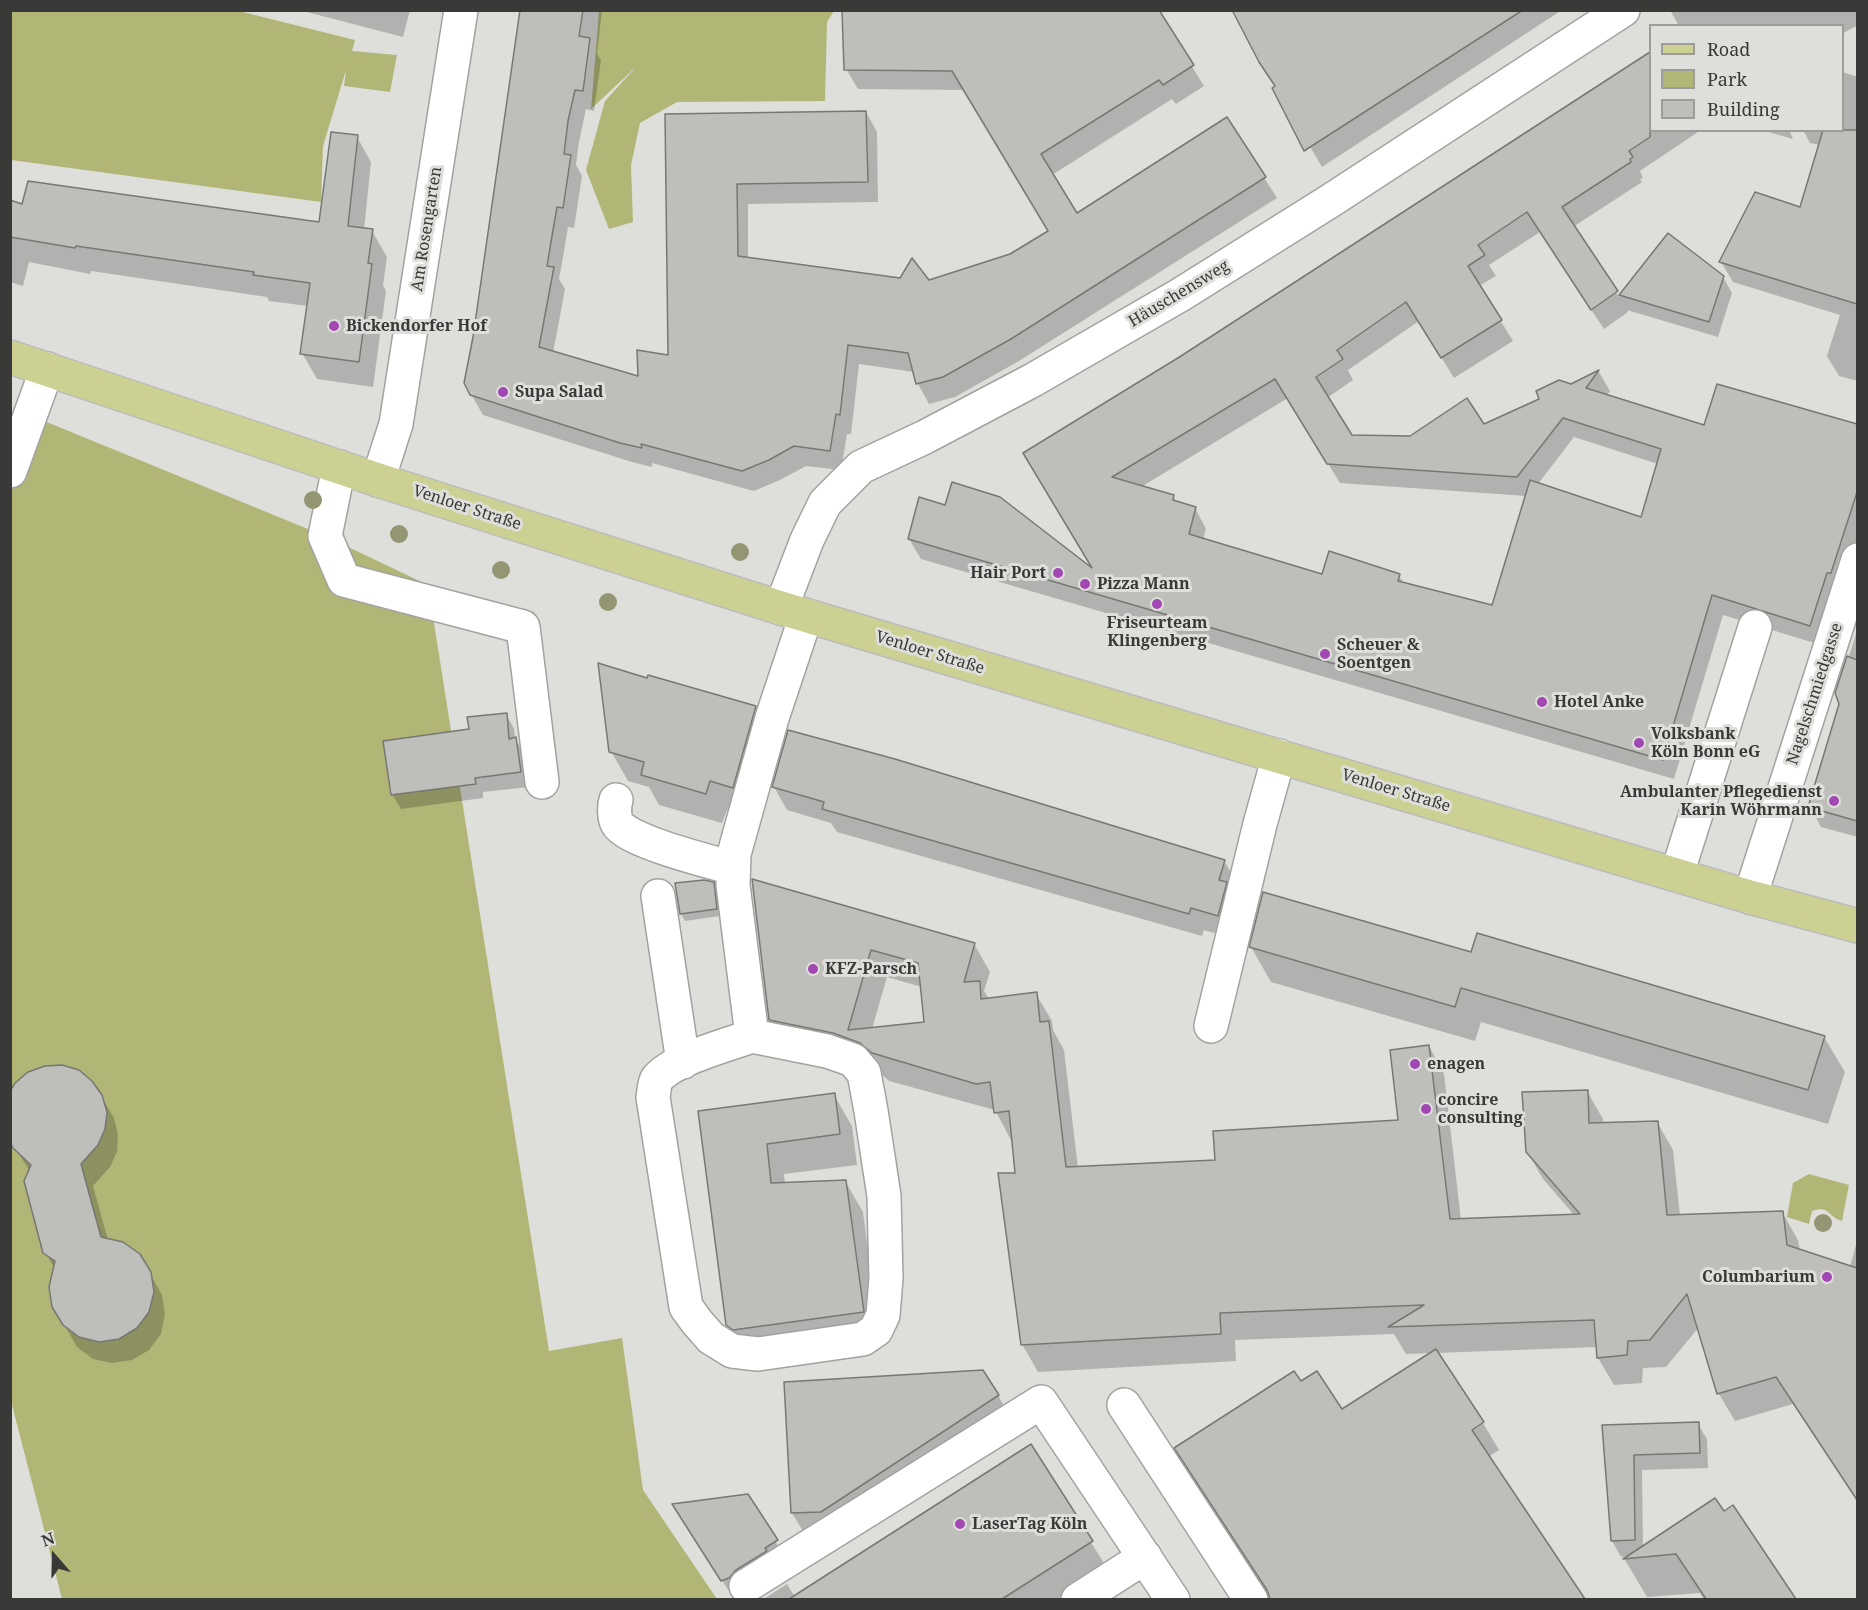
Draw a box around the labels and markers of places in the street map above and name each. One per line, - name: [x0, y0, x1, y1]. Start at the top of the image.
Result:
- place label: Bickendorfer Hof: [346, 316, 487, 336]
- marker: Bickendorfer Hof: [327, 319, 341, 333]
- place label: Supa Salad: [515, 382, 603, 402]
- marker: Supa Salad: [496, 385, 510, 399]
- place label: Hair Port: [970, 563, 1046, 583]
- marker: Hair Port: [1051, 566, 1065, 580]
- place label: Pizza Mann: [1097, 574, 1190, 594]
- marker: Pizza Mann: [1078, 577, 1092, 591]
- marker: Friseurteam Klingenberg: [1150, 597, 1164, 611]
- place label: Friseurteam Klingenberg: [1107, 613, 1207, 651]
- place label: Scheuer & Soentgen: [1337, 635, 1420, 673]
- marker: Scheuer & Soentgen: [1318, 647, 1332, 661]
- place label: Hotel Anke: [1554, 692, 1644, 712]
- marker: Hotel Anke: [1535, 695, 1549, 709]
- place label: Volksbank Köln Bonn eG: [1651, 724, 1760, 762]
- marker: Volksbank Köln Bonn eG: [1632, 736, 1646, 750]
- place label: Ambulanter Pflegedienst Karin Wöhrmann: [1620, 782, 1822, 820]
- marker: Ambulanter Pflegedienst Karin Wöhrmann: [1827, 794, 1841, 808]
- place label: KFZ-Parsch: [825, 959, 917, 979]
- marker: KFZ-Parsch: [806, 962, 820, 976]
- place label: enagen: [1427, 1054, 1485, 1074]
- marker: enagen: [1408, 1057, 1422, 1071]
- place label: concire consulting: [1438, 1090, 1523, 1128]
- marker: concire consulting: [1419, 1102, 1433, 1116]
- place label: Columbarium: [1702, 1267, 1815, 1287]
- marker: Columbarium: [1820, 1270, 1834, 1284]
- place label: LaserTag Köln: [972, 1514, 1088, 1534]
- marker: LaserTag Köln: [953, 1517, 967, 1531]

